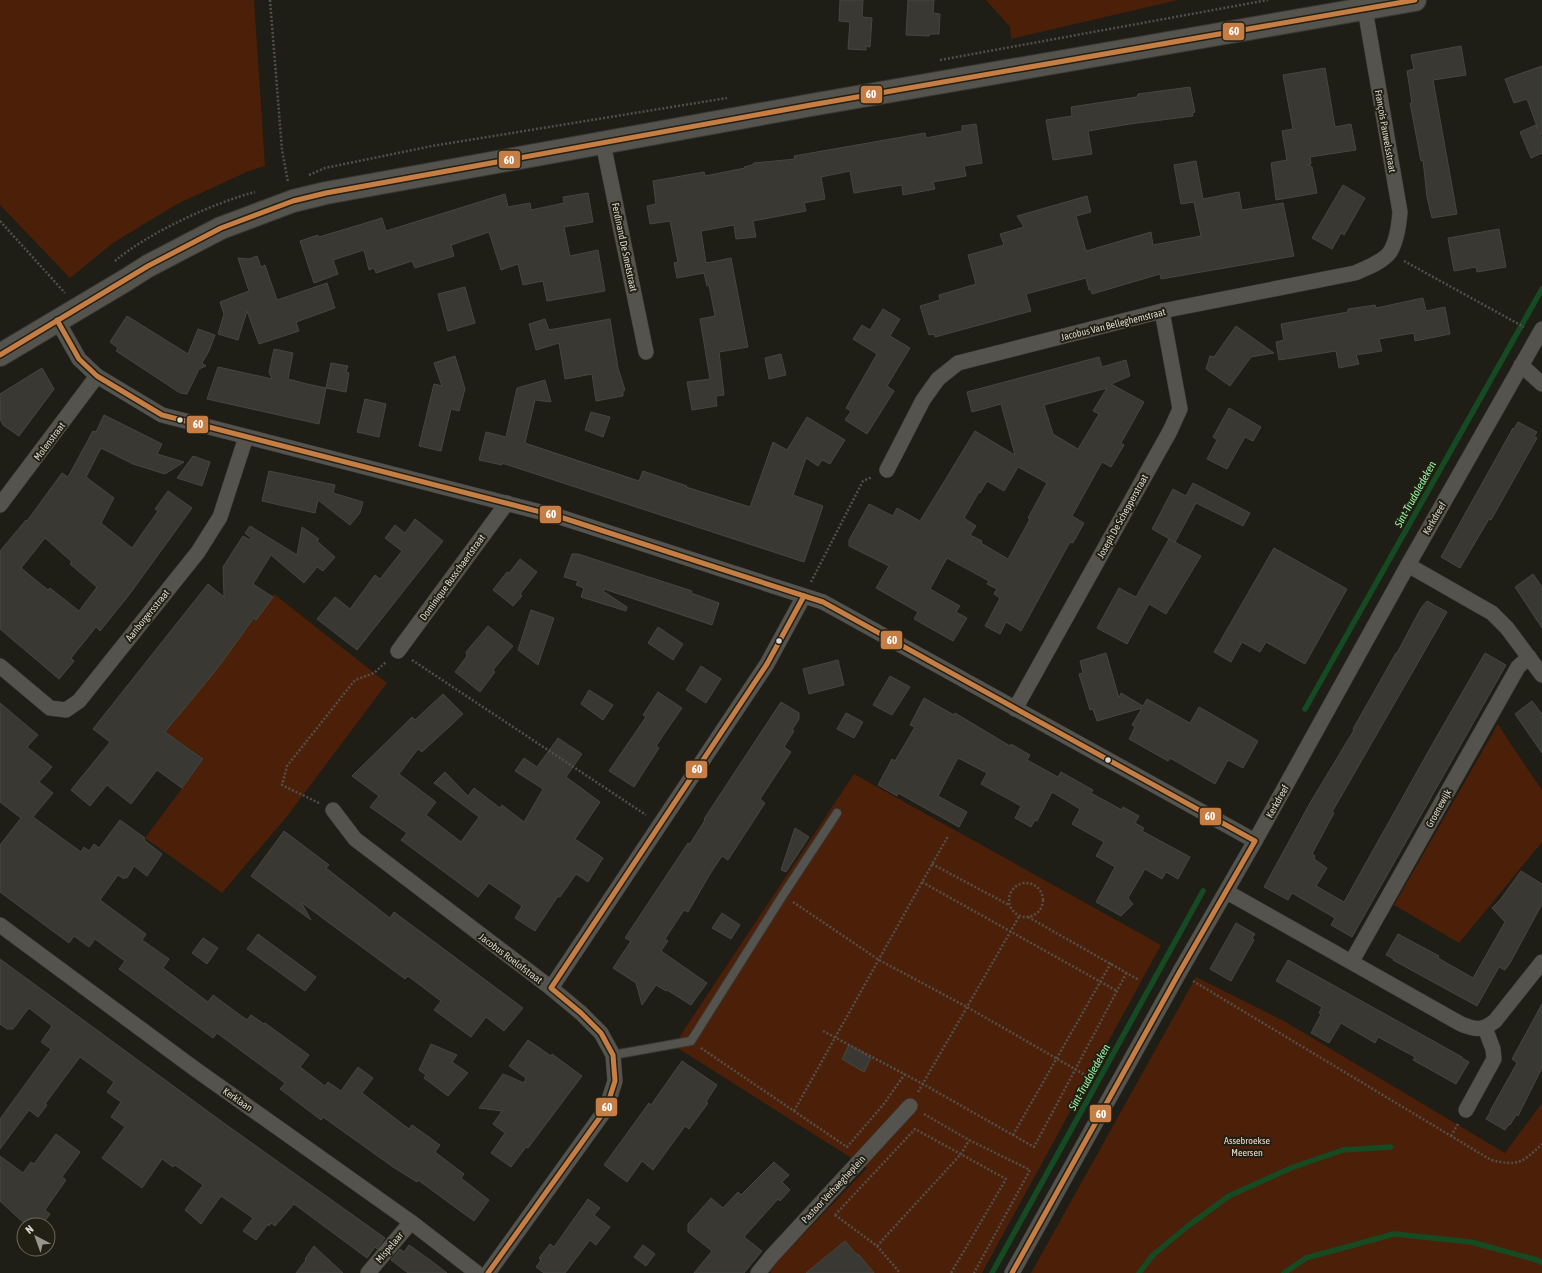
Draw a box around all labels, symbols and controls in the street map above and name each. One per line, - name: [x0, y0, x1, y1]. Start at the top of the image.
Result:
- line badge: 60: [1222, 22, 1245, 41]
- text: 60: [1229, 25, 1239, 37]
- line badge: 60: [860, 85, 883, 104]
- text: 60: [866, 88, 876, 100]
- street label: François Pauwelsstraat: [1373, 89, 1398, 173]
- line badge: 60: [498, 150, 521, 169]
- text: 60: [504, 154, 514, 166]
- street label: Ferdinand De Smetstraat: [610, 202, 639, 293]
- street label: Jacobus Van Belleghemstraat: [1060, 306, 1167, 343]
- unlabelled marker: [175, 415, 185, 425]
- line badge: 60: [186, 415, 209, 434]
- text: 60: [193, 418, 203, 430]
- street label: Molenstraat: [32, 420, 67, 462]
- water label: Sint-Trudoledeken: [1391, 458, 1438, 530]
- street label: Joseph De Schepperstraat: [1095, 472, 1150, 560]
- street label: Kerkdreef: [1421, 500, 1448, 537]
- line badge: 60: [539, 505, 562, 524]
- text: 60: [546, 508, 556, 520]
- street label: Dominique Busschaertstraat: [417, 532, 487, 623]
- street label: Aanborgersstraat: [123, 587, 172, 643]
- line badge: 60: [880, 630, 903, 650]
- text: 60: [887, 634, 897, 646]
- unlabelled marker: [774, 636, 784, 646]
- unlabelled marker: [1103, 755, 1113, 765]
- line badge: 60: [685, 760, 708, 779]
- text: 60: [692, 763, 702, 775]
- street label: Kerkdreef: [1264, 783, 1291, 820]
- street label: Groenewijk: [1424, 787, 1454, 829]
- line badge: 60: [1199, 807, 1222, 826]
- text: 60: [1205, 810, 1215, 822]
- street label: Jacobus Roelofstraat: [477, 931, 545, 986]
- water label: Sint-Trudoledeken: [1065, 1041, 1112, 1113]
- street label: Kerklaan: [221, 1085, 255, 1114]
- line badge: 60: [595, 1097, 618, 1117]
- text: 60: [602, 1101, 612, 1113]
- line badge: 60: [1089, 1104, 1112, 1123]
- text: 60: [1096, 1108, 1106, 1120]
- park label: Assebroekse Meersen: [1224, 1135, 1270, 1158]
- street label: Pastoor Verhaegheplein: [799, 1153, 868, 1225]
- north arrow: [16, 1217, 56, 1257]
- text: N: [23, 1223, 36, 1236]
- street label: Mispelaar: [373, 1229, 406, 1265]

